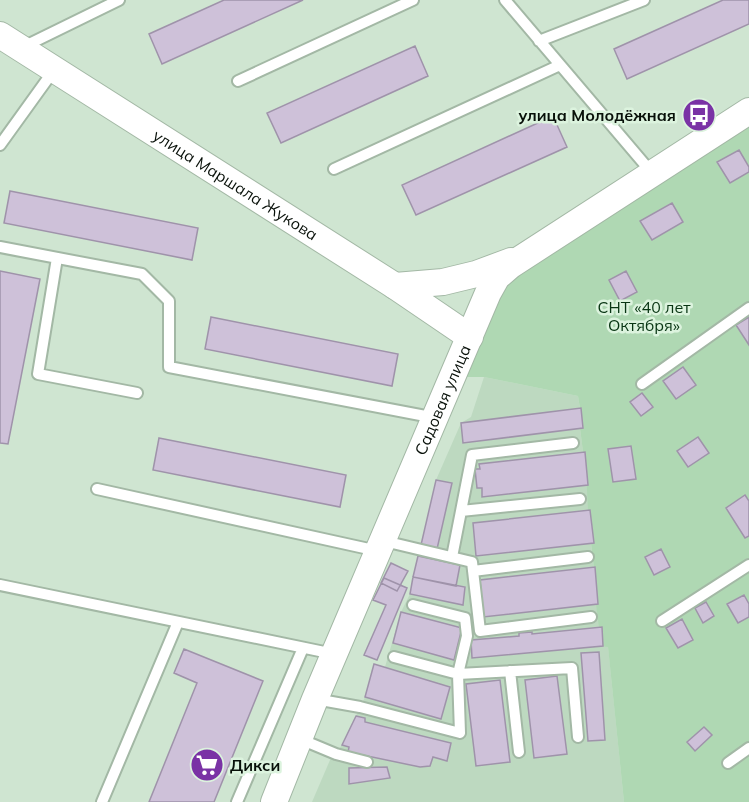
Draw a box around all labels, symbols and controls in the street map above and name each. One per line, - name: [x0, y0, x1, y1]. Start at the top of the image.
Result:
- bus stop icon: улица Молодёжная: [681, 97, 717, 133]
- place label: улица Молодёжная: [519, 105, 676, 125]
- street label: улица Маршала Жукова: [149, 125, 322, 244]
- park label: СНТ «40 лет Октября»: [597, 297, 691, 335]
- street label: Садовая улица: [410, 342, 475, 458]
- supermarket icon: Дикси: [189, 747, 225, 783]
- place label: Дикси: [230, 755, 280, 775]

